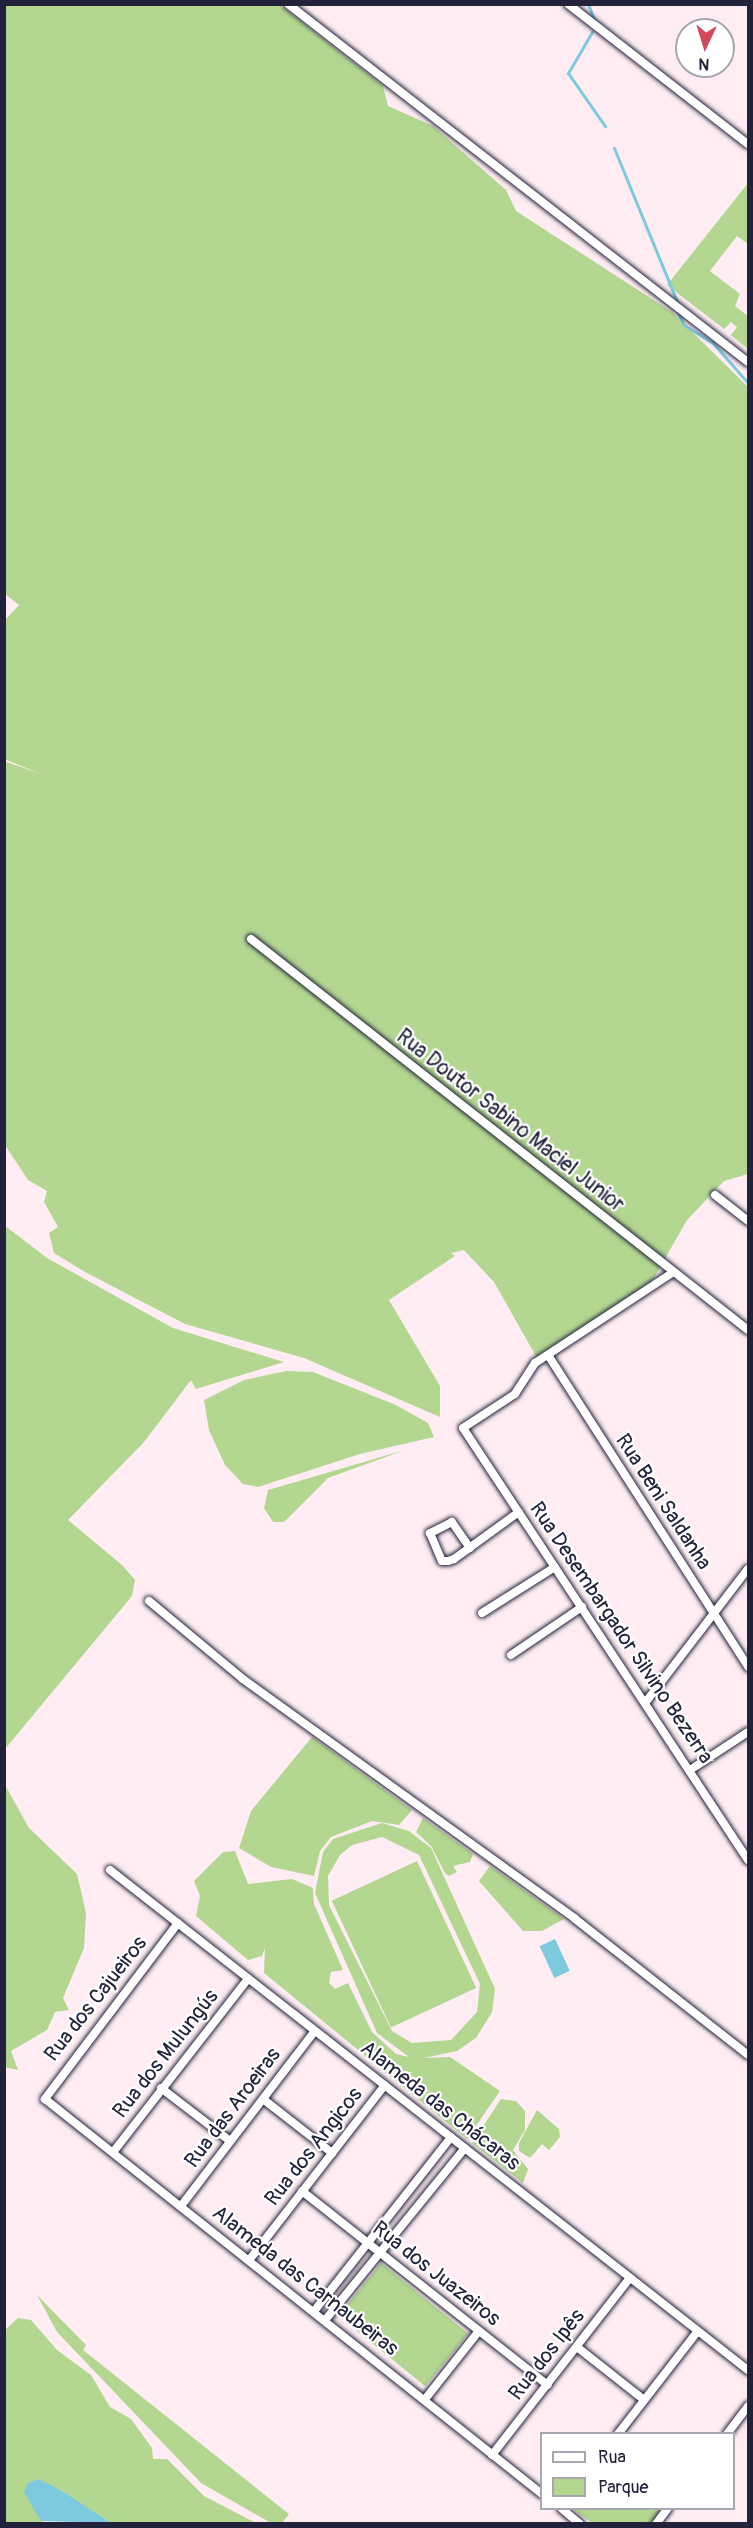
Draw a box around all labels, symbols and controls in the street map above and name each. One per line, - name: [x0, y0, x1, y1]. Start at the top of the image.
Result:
- north arrow: [675, 18, 735, 78]
- text: N: [698, 54, 710, 74]
- street label: Rua Doutor Sabino Maciel Junior: [391, 1024, 629, 1218]
- street label: Rua Beni Saldanha: [610, 1429, 716, 1575]
- street label: Rua Desembargador Silvino Bezerra: [524, 1497, 718, 1769]
- street label: Rua dos Cajueiros: [39, 1931, 153, 2067]
- street label: Rua dos Mulungús: [108, 1985, 224, 2123]
- street label: Alameda das Chácaras: [355, 2036, 525, 2176]
- street label: Rua das Aroeiras: [180, 2043, 286, 2173]
- street label: Rua dos Angicos: [260, 2083, 368, 2211]
- street label: Alameda das Carnaubeiras: [207, 2201, 403, 2361]
- street label: Rua dos Juazeiros: [367, 2216, 505, 2332]
- street label: Rua dos Ipês: [504, 2304, 590, 2406]
- legend: [540, 2432, 735, 2510]
- text: Rua: [598, 2446, 626, 2469]
- text: Parque: [598, 2476, 648, 2499]

